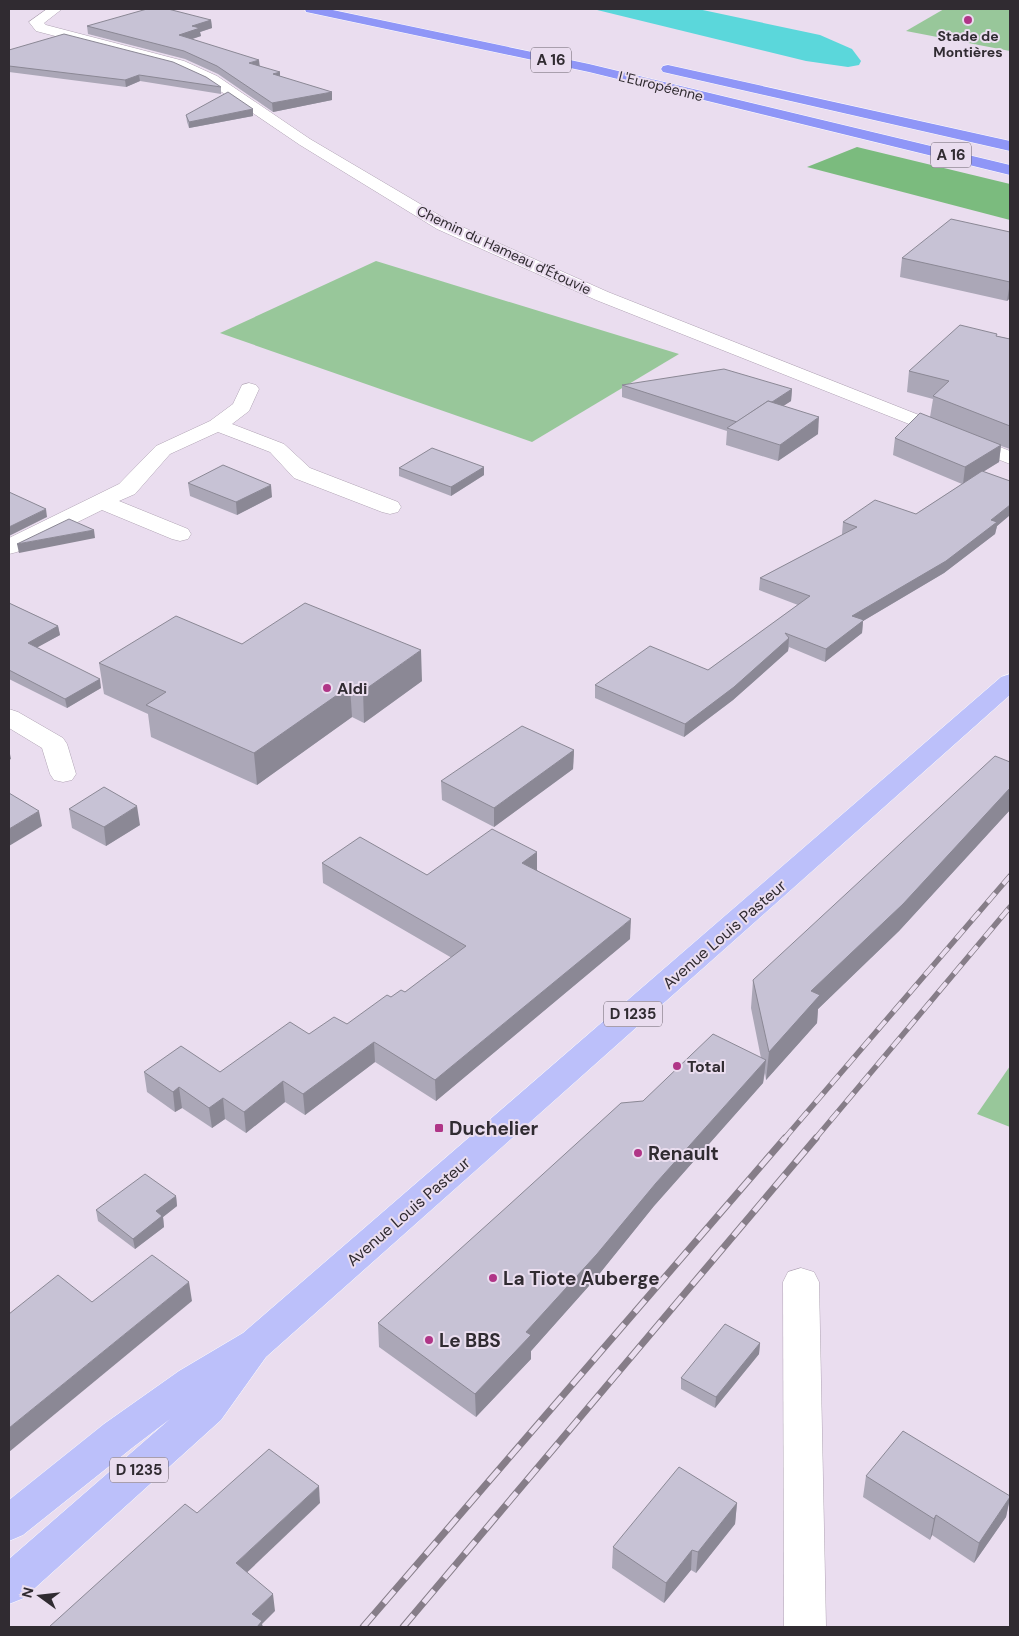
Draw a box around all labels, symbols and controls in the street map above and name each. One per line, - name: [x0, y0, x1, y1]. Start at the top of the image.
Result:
- marker: Stade de Montières: [962, 14, 974, 26]
- place label: Stade de Montières: [933, 27, 1003, 61]
- road number: A 16: [531, 48, 571, 72]
- street label: L'Européenne: [617, 67, 705, 105]
- road number: A 16: [931, 142, 971, 168]
- street label: Chemin du Hameau d'Étouvie: [414, 202, 594, 298]
- place label: Aldi: [337, 678, 367, 699]
- marker: Aldi: [321, 682, 333, 694]
- street label: Avenue Louis Pasteur: [658, 875, 791, 994]
- road number: D 1235: [604, 1002, 662, 1026]
- place label: Total: [687, 1056, 725, 1077]
- marker: Total: [671, 1060, 683, 1072]
- place label: Duchelier: [449, 1116, 539, 1141]
- marker: Duchelier: [433, 1122, 445, 1134]
- place label: Renault: [648, 1141, 719, 1166]
- marker: Renault: [632, 1147, 644, 1159]
- street label: Avenue Louis Pasteur: [342, 1152, 475, 1271]
- place label: La Tiote Auberge: [503, 1266, 660, 1291]
- marker: La Tiote Auberge: [487, 1272, 499, 1284]
- place label: Le BBS: [439, 1328, 501, 1353]
- marker: Le BBS: [423, 1334, 435, 1346]
- road number: D 1235: [110, 1458, 168, 1482]
- north arrow: [15, 1571, 65, 1621]
- text: N: [17, 1585, 37, 1600]

